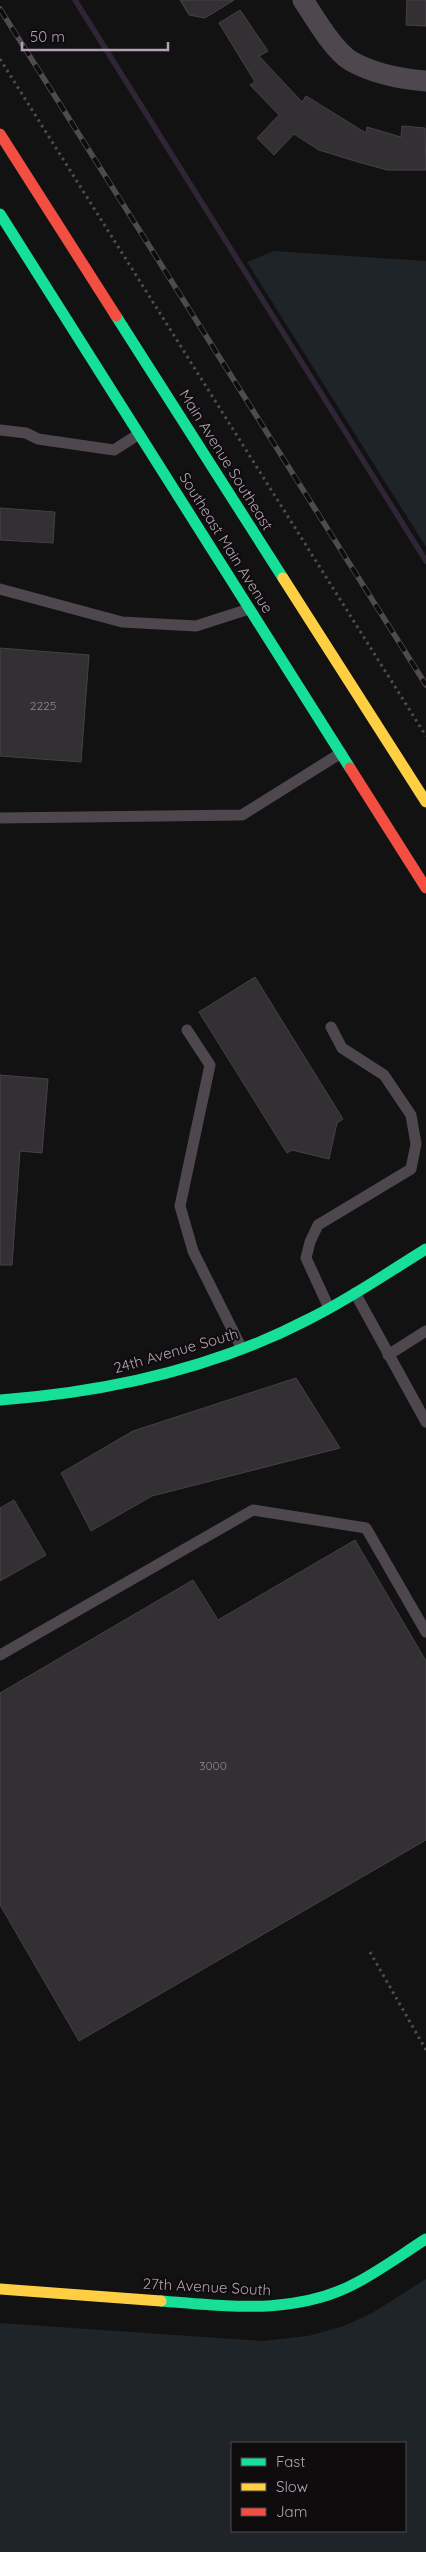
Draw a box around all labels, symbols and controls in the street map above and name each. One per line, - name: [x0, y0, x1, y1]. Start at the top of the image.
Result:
- scale bar: [22, 20, 169, 52]
- text: 50 m: [30, 27, 65, 46]
- street label: Main Avenue Southeast: [175, 386, 277, 534]
- street label: Southeast Main Avenue: [175, 469, 277, 617]
- house number: 2225: [30, 698, 56, 713]
- street label: 24th Avenue South: [111, 1324, 240, 1377]
- house number: 3000: [199, 1758, 227, 1773]
- street label: 27th Avenue South: [142, 2274, 272, 2299]
- legend: [231, 2442, 406, 2532]
- text: Fast: [276, 2452, 305, 2471]
- text: Slow: [276, 2477, 308, 2496]
- text: Jam: [276, 2502, 307, 2521]

